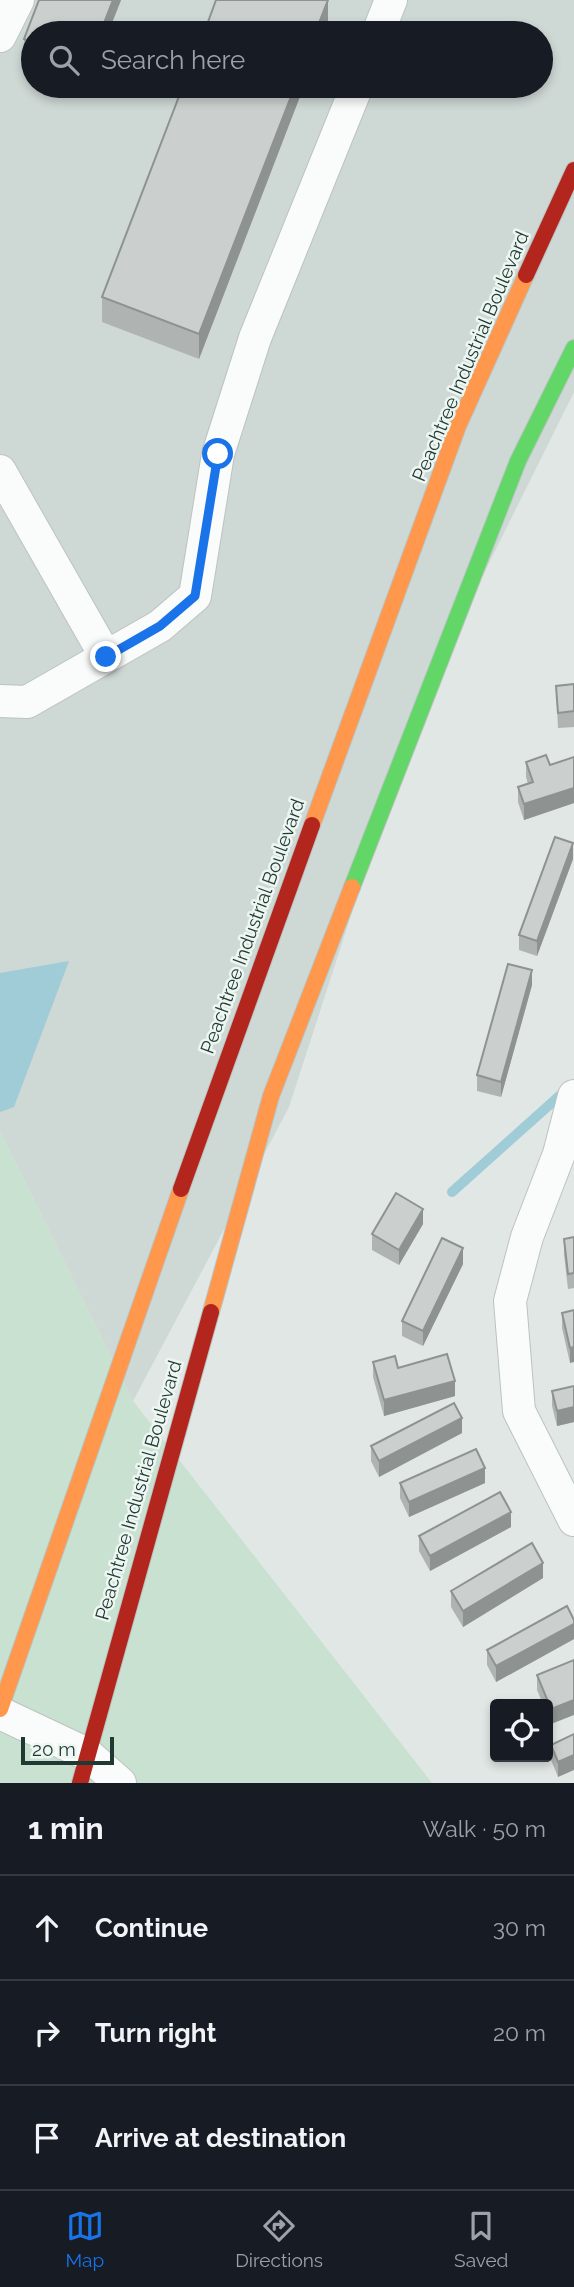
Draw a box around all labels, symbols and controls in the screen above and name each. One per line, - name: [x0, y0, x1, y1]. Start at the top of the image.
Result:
- search box: [21, 21, 553, 98]
- icon: search: [45, 41, 83, 79]
- text: Search here: [101, 45, 245, 75]
- street label: Peachtree Industrial Boulevard: [407, 228, 533, 484]
- route start: [202, 438, 233, 469]
- route end: [90, 641, 121, 672]
- street label: Peachtree Industrial Boulevard: [196, 796, 308, 1056]
- street label: Peachtree Industrial Boulevard: [90, 1358, 186, 1622]
- map controls: [490, 1699, 553, 1762]
- button: locate: [490, 1699, 553, 1762]
- scale bar: [21, 1734, 114, 1766]
- text: 20 m: [32, 1738, 76, 1760]
- text: 1 min: [28, 1811, 104, 1846]
- text: Walk · 50 m: [422, 1815, 546, 1842]
- icon: ahead: [28, 1909, 66, 1947]
- text: Continue: [95, 1913, 208, 1943]
- text: 30 m: [493, 1914, 546, 1941]
- icon: right: [28, 2014, 66, 2052]
- text: Turn right: [95, 2018, 216, 2048]
- text: 20 m: [493, 2019, 546, 2046]
- icon: arrive: [28, 2119, 66, 2157]
- text: Arrive at destination: [95, 2123, 346, 2153]
- tab: Map: [66, 2207, 104, 2271]
- tab: Directions: [235, 2207, 323, 2271]
- tab: Saved: [454, 2207, 508, 2271]

